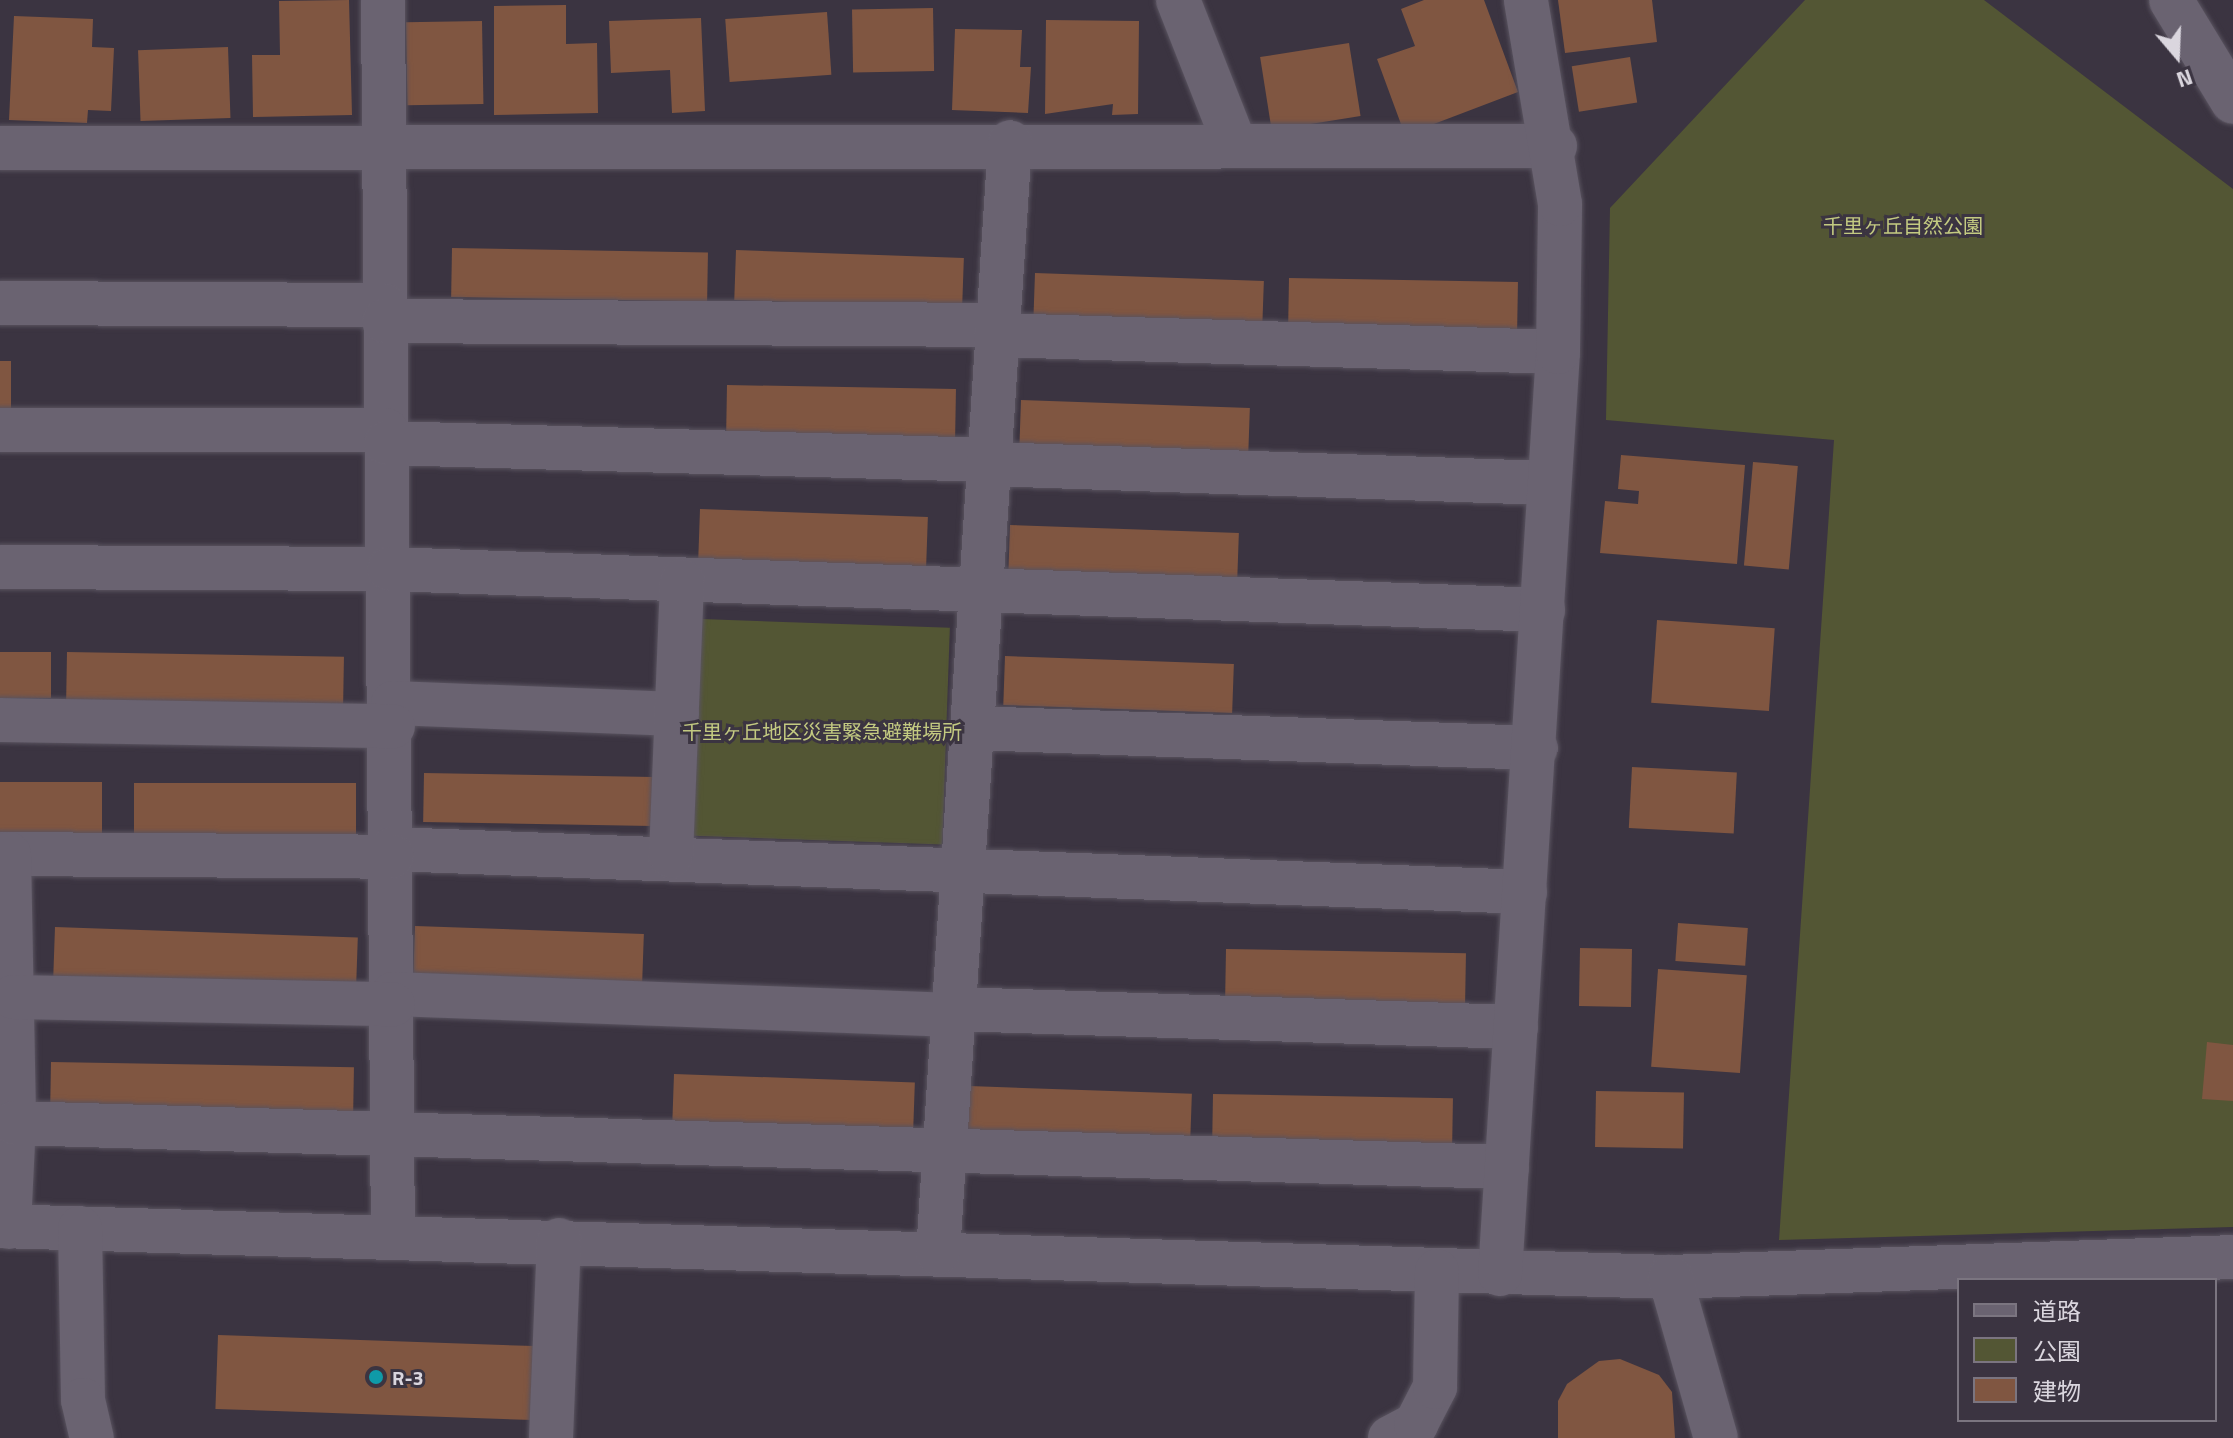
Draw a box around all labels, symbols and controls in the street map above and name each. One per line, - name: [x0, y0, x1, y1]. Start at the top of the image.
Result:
- north arrow: [2137, 16, 2217, 96]
- text: N: [2172, 60, 2198, 97]
- park label: 千里ヶ丘自然公園: [1823, 213, 1983, 237]
- park label: 千里ヶ丘地区災害緊急避難場所: [682, 719, 962, 743]
- legend: [1957, 1278, 2217, 1422]
- text: 道路: [2033, 1293, 2081, 1329]
- text: 公園: [2033, 1333, 2081, 1369]
- place label: R-3: [392, 1365, 424, 1389]
- marker: R-3: [367, 1368, 385, 1386]
- text: 建物: [2033, 1373, 2081, 1409]

